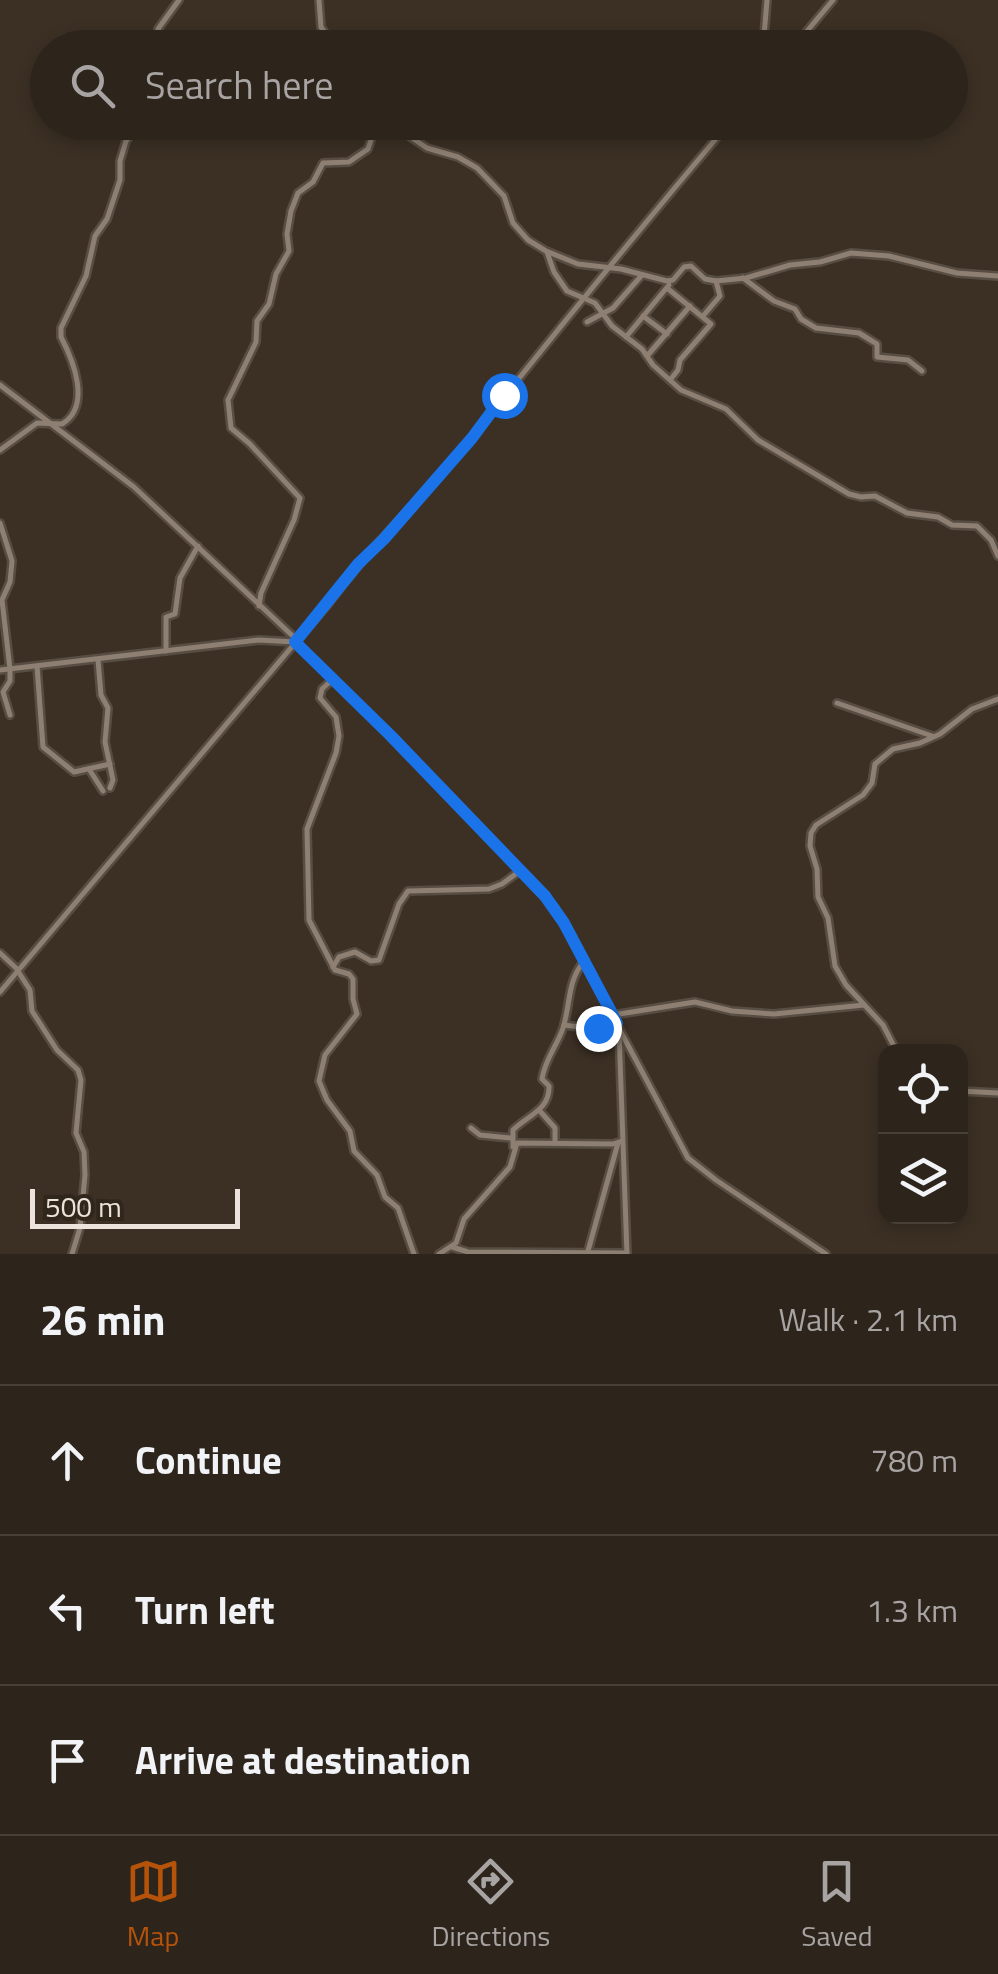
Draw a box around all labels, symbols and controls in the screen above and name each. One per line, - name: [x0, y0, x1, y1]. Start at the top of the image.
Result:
- search box: [30, 30, 968, 140]
- text: Search here: [145, 56, 333, 114]
- icon: search: [65, 58, 120, 113]
- route start: [482, 373, 528, 419]
- route end: [576, 1006, 622, 1052]
- map controls: [878, 1044, 968, 1224]
- button: locate: [878, 1044, 968, 1134]
- button: layers: [878, 1134, 968, 1224]
- scale bar: [30, 1184, 240, 1228]
- text: 500 m: [45, 1185, 122, 1228]
- text: 26 min: [40, 1287, 166, 1351]
- text: Walk · 2.1 km: [778, 1295, 958, 1343]
- text: Continue: [135, 1431, 282, 1489]
- icon: ahead: [40, 1433, 95, 1488]
- text: 780 m: [870, 1436, 958, 1484]
- text: Turn left: [135, 1581, 275, 1639]
- icon: left: [40, 1583, 95, 1638]
- text: 1.3 km: [866, 1586, 958, 1634]
- text: Arrive at destination: [135, 1731, 471, 1789]
- icon: arrive: [40, 1733, 95, 1788]
- tab: Map: [126, 1854, 181, 1957]
- tab: Directions: [432, 1854, 550, 1957]
- tab: Saved: [801, 1854, 872, 1957]

